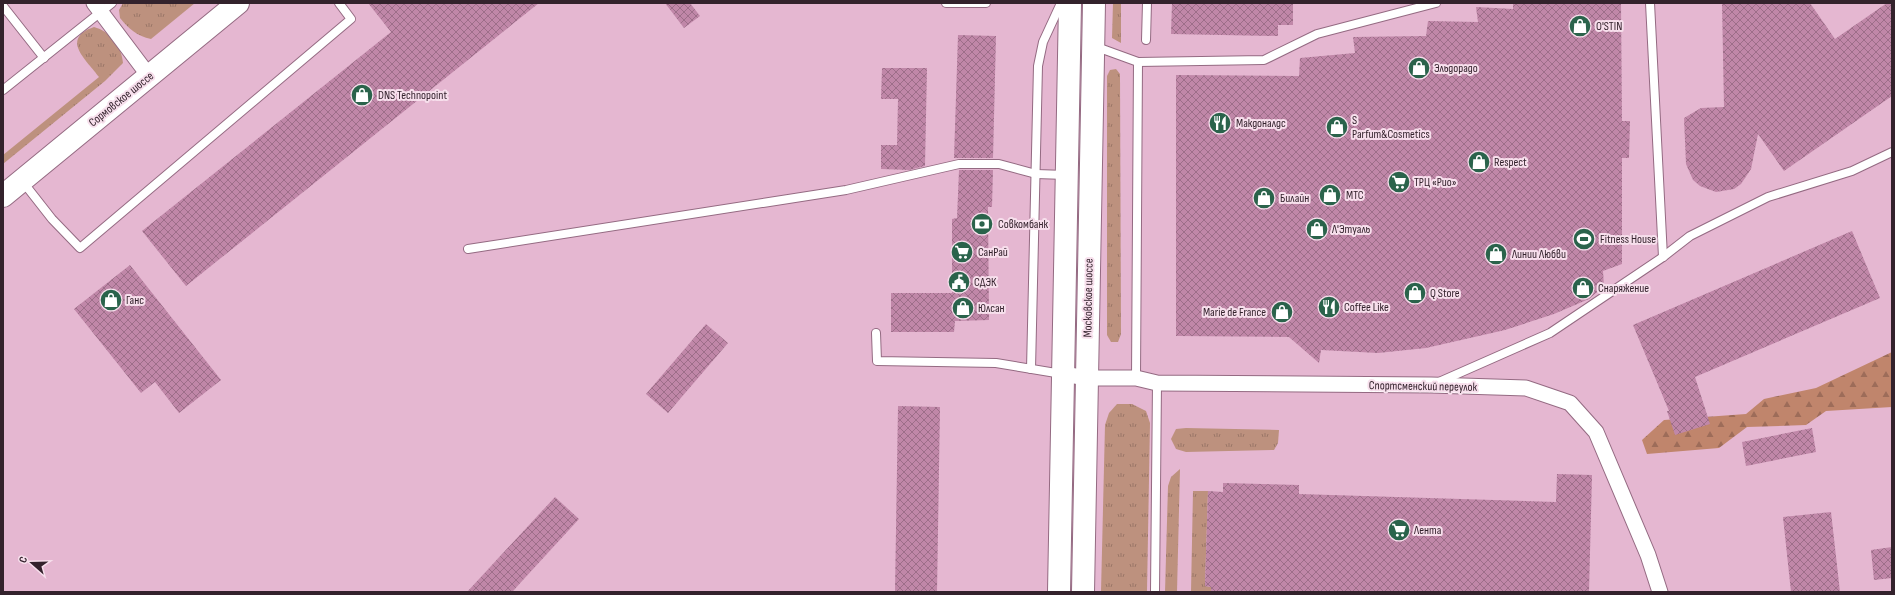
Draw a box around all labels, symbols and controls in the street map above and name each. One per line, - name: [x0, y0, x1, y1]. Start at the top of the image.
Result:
- shop icon: O'STIN: [1567, 13, 1593, 39]
- place label: O'STIN: [1596, 19, 1622, 34]
- shop icon: Эльдорадо: [1406, 55, 1432, 81]
- place label: Эльдорадо: [1434, 61, 1478, 76]
- street label: Сормовское шоссе: [86, 68, 157, 130]
- shop icon: DNS Technopoint: [349, 82, 375, 108]
- place label: DNS Technopoint: [378, 88, 447, 103]
- restaurant icon: Макдоналдс: [1207, 110, 1233, 136]
- place label: S Parfum&Cosmetics: [1352, 113, 1430, 142]
- shop icon: S Parfum&Cosmetics: [1324, 114, 1350, 140]
- place label: Макдоналдс: [1236, 116, 1286, 131]
- shop icon: Respect: [1466, 149, 1492, 175]
- place label: Respect: [1494, 155, 1527, 170]
- supermarket icon: ТРЦ «Рио»: [1386, 169, 1412, 195]
- place label: ТРЦ «Рио»: [1414, 175, 1457, 190]
- shop icon: МТС: [1317, 182, 1343, 208]
- shop icon: Билайн: [1251, 185, 1277, 211]
- place label: МТС: [1346, 188, 1364, 203]
- place label: Билайн: [1280, 191, 1309, 206]
- bank icon: Совкомбанк: [969, 211, 995, 237]
- shop icon: Л'Этуаль: [1304, 216, 1330, 242]
- place label: Совкомбанк: [998, 217, 1049, 232]
- place label: Л'Этуаль: [1331, 222, 1371, 237]
- sports icon: Fitness House: [1571, 226, 1597, 252]
- place label: Fitness House: [1600, 232, 1656, 247]
- supermarket icon: СанРай: [949, 239, 975, 265]
- shop icon: Линии Любви: [1483, 241, 1509, 267]
- place label: СанРай: [978, 245, 1008, 260]
- place label: Линии Любви: [1511, 247, 1566, 262]
- street label: Московское шоссе: [1080, 258, 1097, 338]
- public building icon: СДЭК: [946, 269, 972, 295]
- place label: СДЭК: [974, 275, 997, 290]
- shop icon: Снаряжение: [1570, 275, 1596, 301]
- shop icon: Q Store: [1402, 280, 1428, 306]
- place label: Снаряжение: [1598, 281, 1649, 296]
- place label: Q Store: [1430, 286, 1460, 301]
- shop icon: Ганс: [98, 287, 124, 313]
- place label: Ганс: [126, 293, 144, 308]
- restaurant icon: Coffee Like: [1316, 294, 1342, 320]
- shop icon: Юлсан: [950, 295, 976, 321]
- shop icon: Marie de France: [1269, 299, 1295, 325]
- place label: Coffee Like: [1344, 300, 1389, 315]
- place label: Юлсан: [978, 301, 1005, 316]
- place label: Marie de France: [1203, 305, 1266, 320]
- street label: Спортсменский переулок: [1369, 378, 1478, 395]
- supermarket icon: Лента: [1386, 517, 1412, 543]
- place label: Лента: [1413, 523, 1442, 538]
- north arrow: [12, 543, 52, 583]
- text: С: [16, 555, 30, 565]

